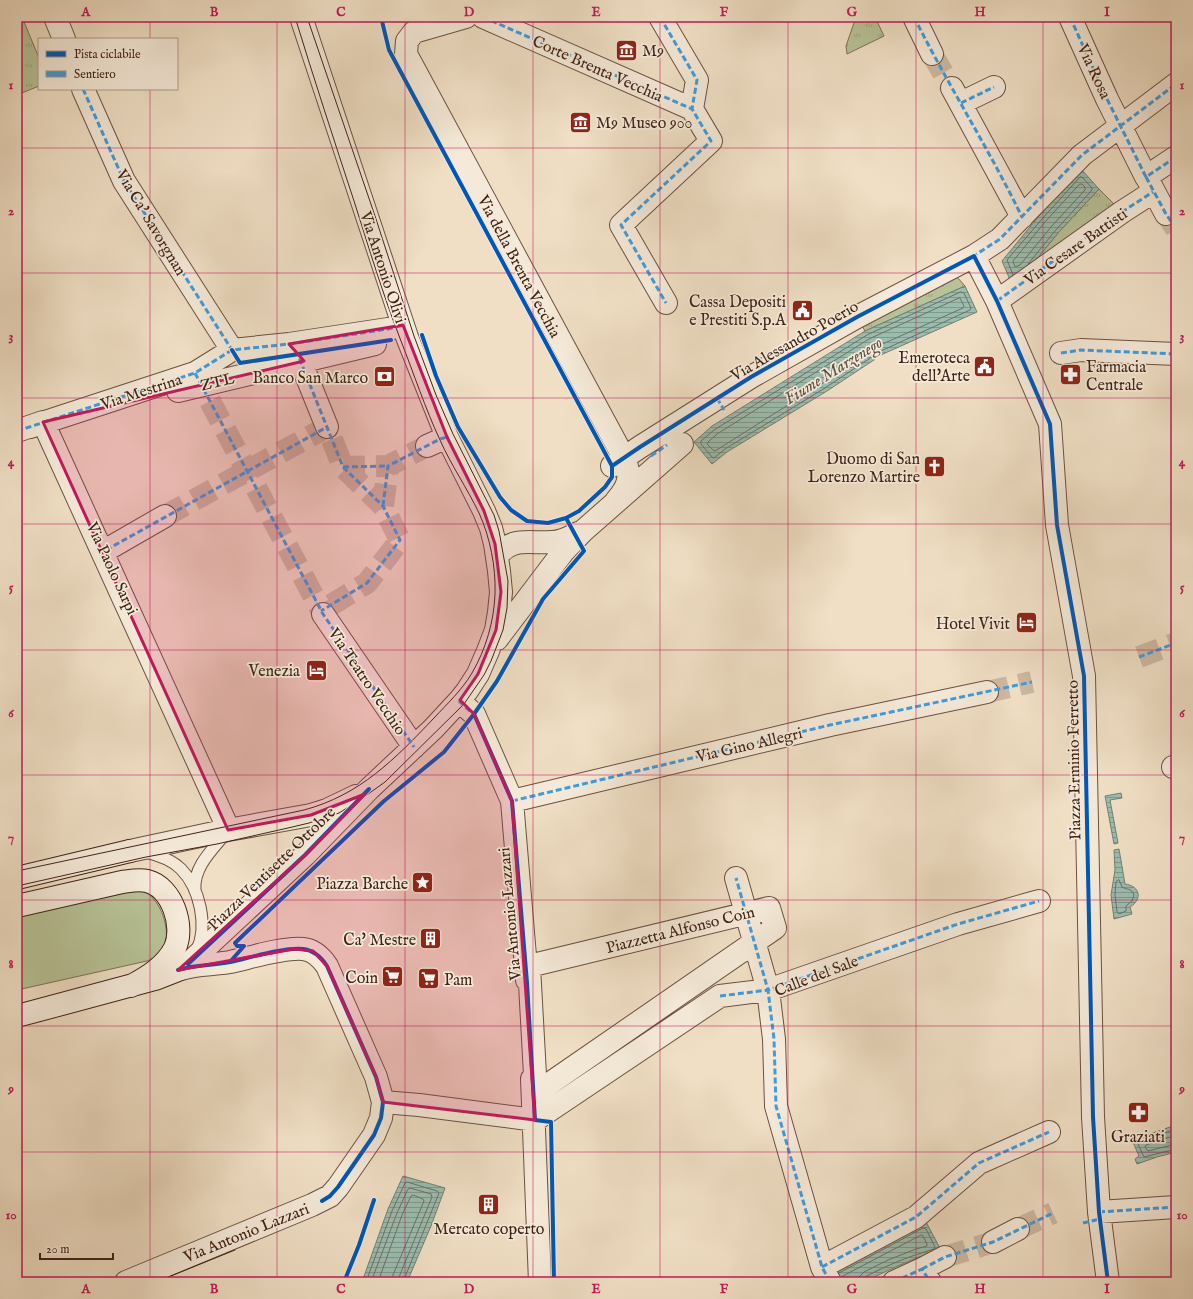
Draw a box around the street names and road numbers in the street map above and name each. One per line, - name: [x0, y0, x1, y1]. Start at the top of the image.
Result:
- street label: Corte Brenta Vecchia: [529, 32, 666, 108]
- street label: Via Rosa: [1071, 40, 1115, 103]
- street label: Via Ca' Savorgnan: [110, 165, 190, 280]
- street label: Via della Brenta Vecchia: [472, 191, 564, 342]
- street label: Via Cesare Battisti: [1020, 205, 1132, 291]
- street label: Via Antonio Olivi: [354, 208, 410, 326]
- street label: Via Alessandro Poerio: [727, 297, 863, 387]
- street label: ZTL: [199, 369, 237, 397]
- street label: Via Mestrina: [98, 370, 185, 416]
- street label: Via Paolo Sarpi: [81, 518, 141, 618]
- street label: Via Teatro Vecchio: [322, 624, 410, 740]
- street label: Piazza Erminio Ferretto: [1064, 679, 1086, 840]
- street label: Via Gino Allegri: [693, 724, 805, 768]
- street label: Piazza Ventisette Ottobre: [204, 803, 341, 936]
- street label: Via Antonio Lazzari: [495, 846, 527, 982]
- street label: Piazzetta Alfonso Coin: [604, 903, 757, 959]
- street label: Calle del Sale: [772, 952, 862, 1002]
- street label: Via Antonio Lazzari: [180, 1200, 312, 1268]

